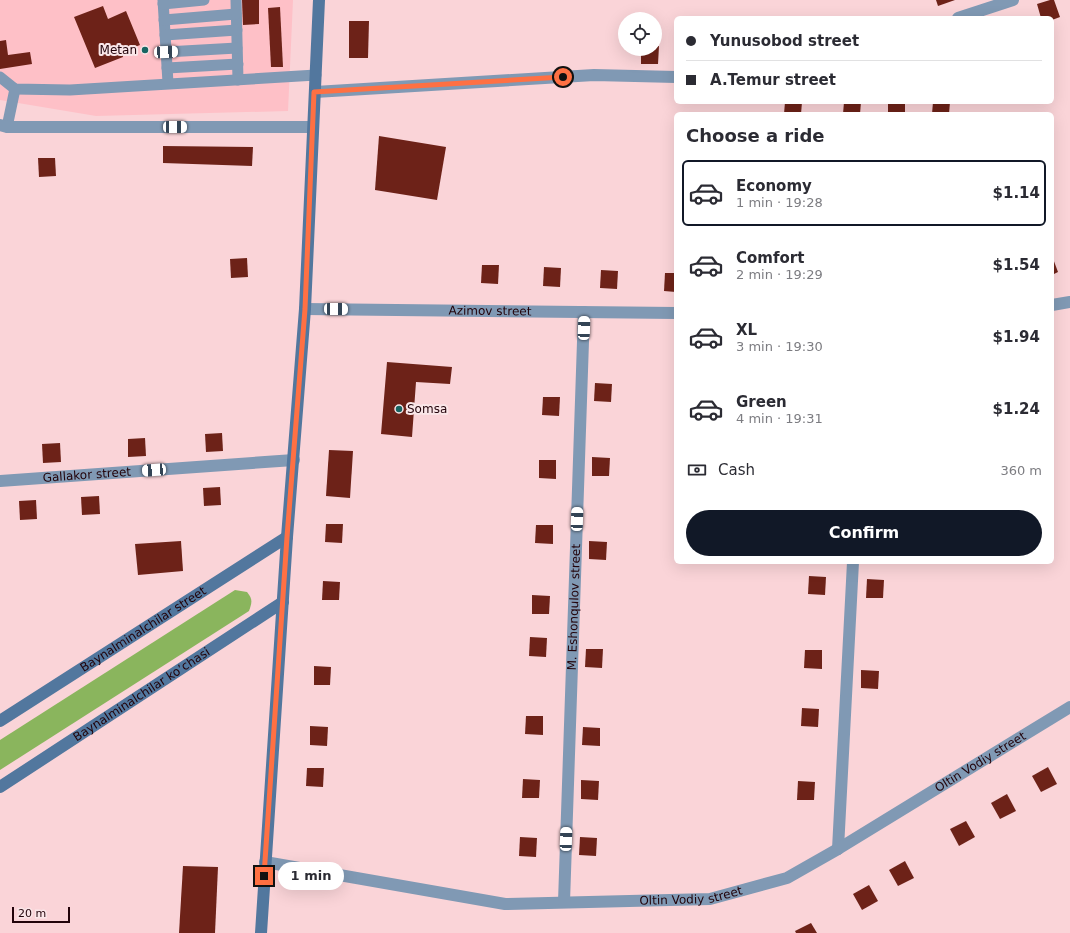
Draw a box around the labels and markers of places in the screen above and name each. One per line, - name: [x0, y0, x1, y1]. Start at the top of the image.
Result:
- place label: Metan: [100, 43, 137, 57]
- marker: Metan: [140, 45, 150, 55]
- place label: Somsa: [407, 402, 447, 416]
- marker: Somsa: [394, 404, 404, 414]

